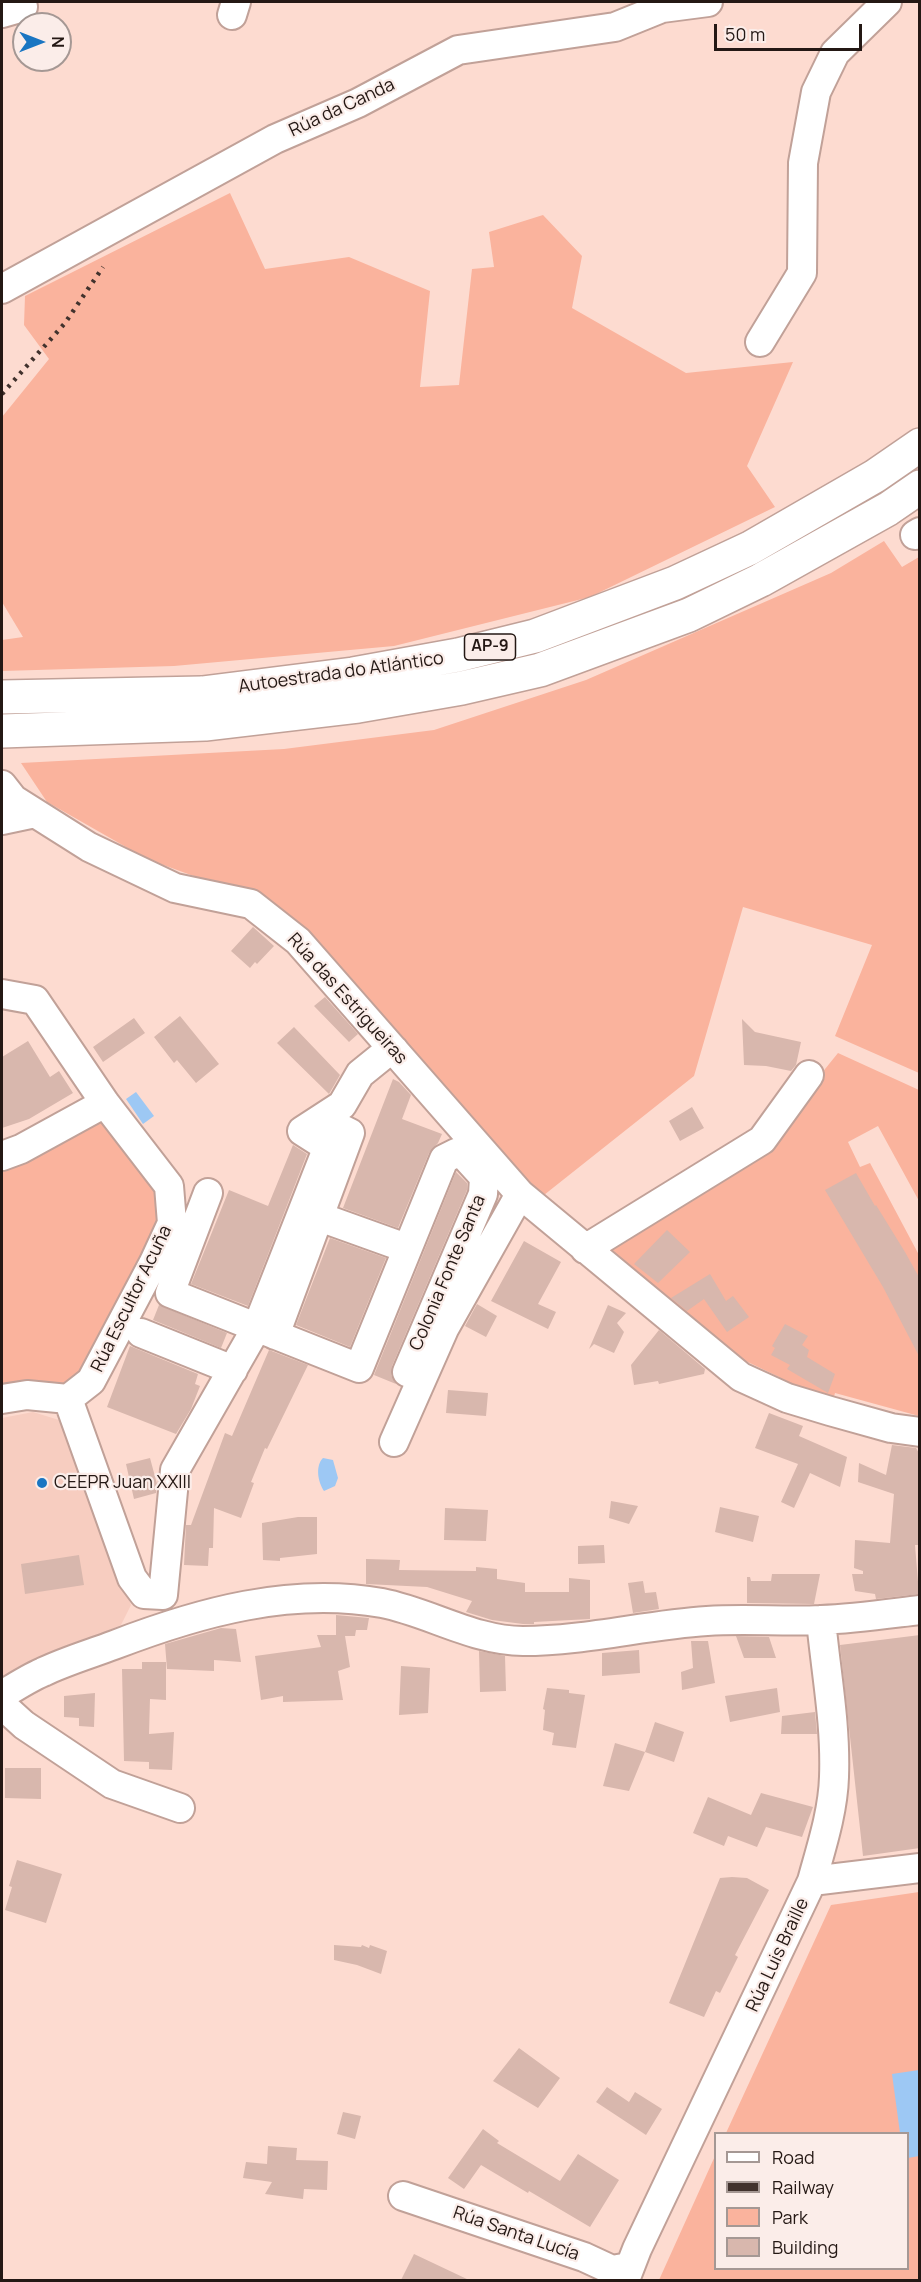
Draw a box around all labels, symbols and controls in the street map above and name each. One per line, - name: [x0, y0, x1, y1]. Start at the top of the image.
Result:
- north arrow: [12, 12, 72, 72]
- scale bar: [717, 12, 866, 50]
- text: 50 m: [725, 22, 765, 46]
- text: N: [47, 36, 69, 48]
- street label: Rúa da Canda: [286, 74, 398, 142]
- road number: AP-9: [464, 634, 516, 660]
- street label: Autoestrada do Atlántico: [237, 648, 445, 698]
- street label: Rúa das Estrigueiras: [283, 929, 411, 1069]
- street label: Colonia Fonte Santa: [405, 1192, 491, 1354]
- street label: Rúa Escultor Acuña: [87, 1222, 177, 1376]
- place label: CEEPR Juan XXIII: [54, 1472, 191, 1494]
- marker: CEEPR Juan XXIII: [35, 1476, 49, 1490]
- street label: Rúa Luis Braille: [742, 1895, 814, 2015]
- legend: [714, 2132, 909, 2270]
- text: Road: [772, 2145, 815, 2169]
- text: Railway: [772, 2175, 834, 2199]
- street label: Rúa Santa Lucía: [450, 2202, 582, 2266]
- text: Park: [772, 2205, 808, 2229]
- text: Building: [772, 2235, 838, 2259]

